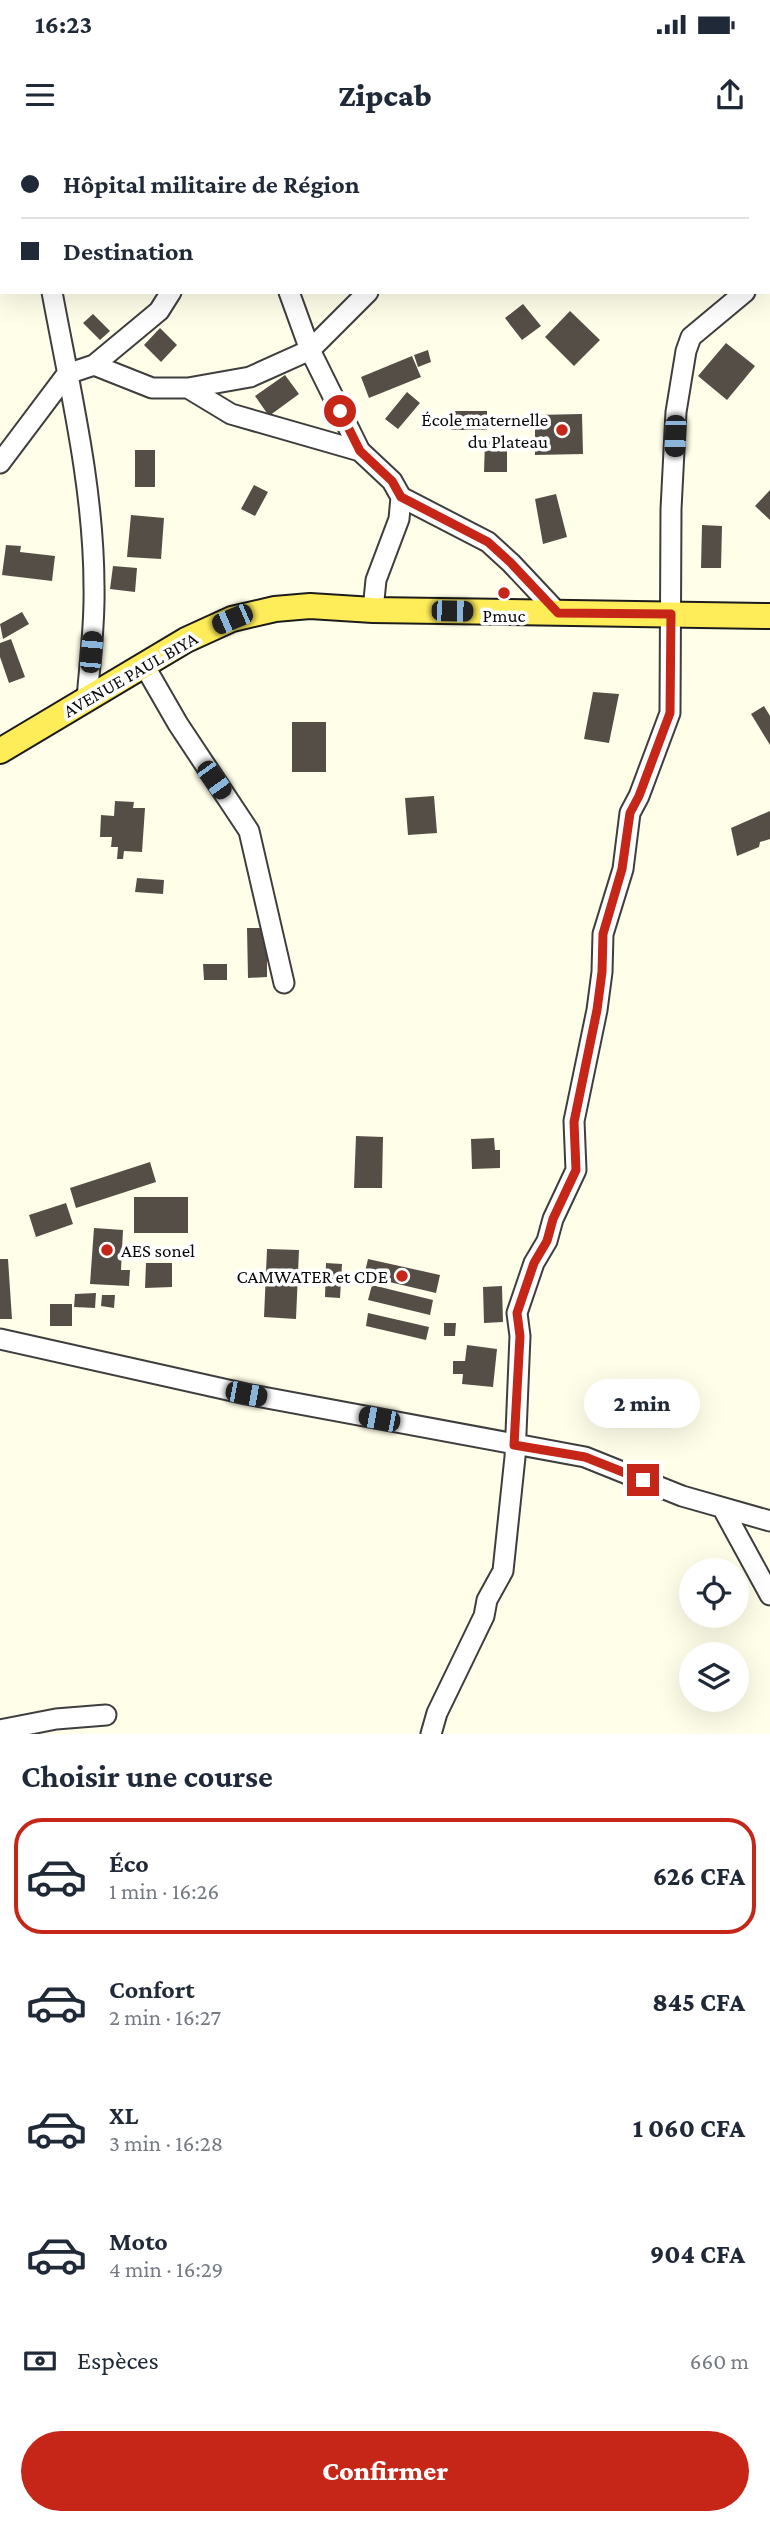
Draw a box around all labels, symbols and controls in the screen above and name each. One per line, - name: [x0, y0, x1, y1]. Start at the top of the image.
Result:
- text: 16:23: [35, 10, 92, 39]
- icon: menu: [21, 76, 59, 114]
- icon: share: [711, 76, 749, 114]
- text: Zipcab: [338, 77, 432, 113]
- text: Hôpital militaire de Région: [63, 170, 360, 199]
- text: Destination: [63, 237, 194, 266]
- route start: [324, 395, 356, 427]
- place label: École maternelle du Plateau: [421, 409, 548, 452]
- car: [664, 415, 687, 457]
- marker: École maternelle du Plateau: [554, 422, 570, 438]
- marker: Pmuc: [496, 585, 512, 601]
- car: [431, 600, 474, 622]
- car: [209, 601, 256, 637]
- place label: Pmuc: [483, 605, 525, 626]
- street label: AVENUE PAUL BIYA: [59, 627, 201, 721]
- car: [79, 630, 104, 674]
- car: [194, 757, 235, 803]
- place label: AES sonel: [121, 1240, 195, 1261]
- marker: AES sonel: [99, 1242, 115, 1258]
- place label: CAMWATER et CDE: [236, 1266, 388, 1287]
- marker: CAMWATER et CDE: [394, 1268, 410, 1284]
- callout: 2 min: [585, 1378, 701, 1428]
- car: [224, 1380, 269, 1408]
- text: 2 min: [614, 1390, 670, 1416]
- car: [357, 1405, 402, 1433]
- route end: [627, 1464, 659, 1496]
- map controls: [679, 1558, 749, 1712]
- button: locate: [679, 1558, 749, 1628]
- button: layers: [679, 1642, 749, 1712]
- text: Choisir une course: [21, 1758, 273, 1794]
- icon: car: [25, 1845, 88, 1908]
- text: Éco: [109, 1849, 149, 1878]
- text: 626 CFA: [653, 1862, 745, 1891]
- text: 1 min · 16:26: [109, 1878, 219, 1904]
- icon: car: [25, 1971, 88, 2034]
- text: Confort: [109, 1975, 195, 2004]
- text: 845 CFA: [652, 1988, 745, 2017]
- text: 2 min · 16:27: [109, 2004, 221, 2030]
- icon: car: [25, 2097, 88, 2160]
- text: XL: [109, 2101, 138, 2130]
- text: 1 060 CFA: [633, 2114, 745, 2143]
- text: 3 min · 16:28: [109, 2130, 223, 2156]
- icon: car: [25, 2223, 88, 2286]
- text: Moto: [109, 2227, 168, 2256]
- text: 904 CFA: [650, 2240, 745, 2269]
- text: 4 min · 16:29: [109, 2256, 223, 2282]
- icon: cash: [21, 2342, 59, 2380]
- text: Espèces: [77, 2346, 159, 2375]
- text: 660 m: [690, 2348, 749, 2374]
- button: Confirmer: [21, 2431, 749, 2511]

